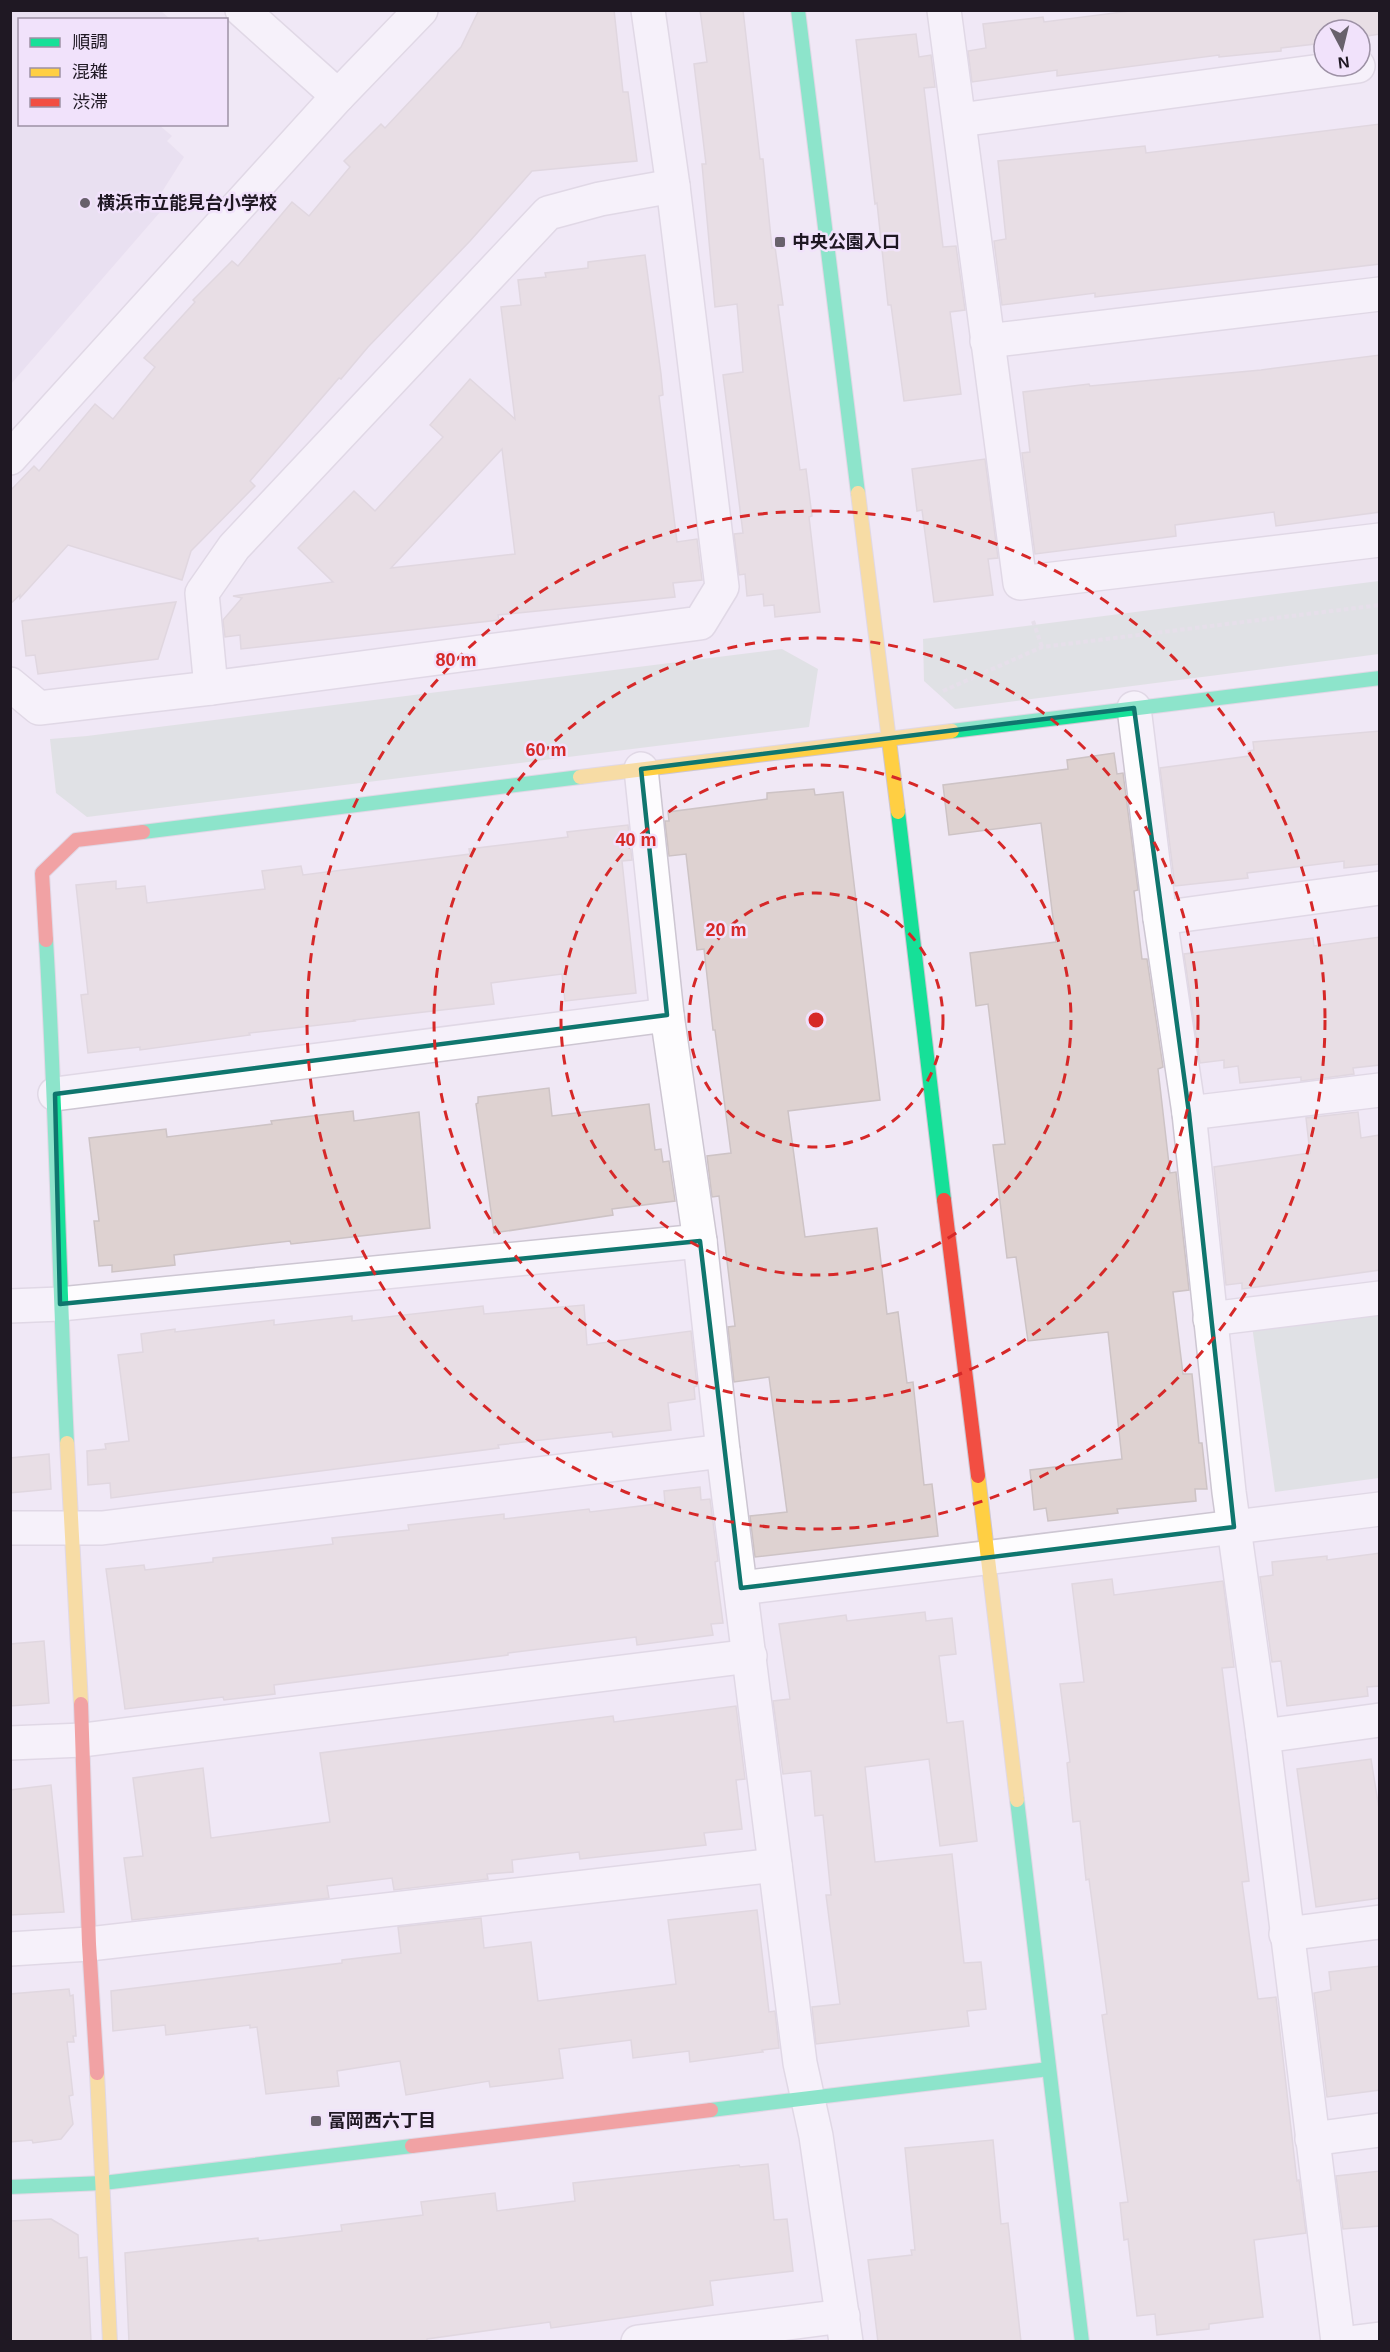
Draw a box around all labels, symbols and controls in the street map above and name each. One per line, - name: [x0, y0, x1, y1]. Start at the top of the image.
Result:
- legend: [18, 18, 228, 126]
- north arrow: [1312, 18, 1372, 78]
- text: 順調: [72, 32, 108, 52]
- text: N: [1337, 53, 1351, 72]
- text: 混雑: [72, 62, 108, 82]
- text: 渋滞: [72, 92, 108, 112]
- place label: 横浜市立能見台小学校: [97, 193, 277, 213]
- marker: 横浜市立能見台小学校: [78, 196, 92, 210]
- place label: 中央公園入口: [792, 232, 900, 252]
- marker: 中央公園入口: [773, 235, 787, 249]
- text: 80 m: [435, 650, 477, 670]
- text: 60 m: [525, 740, 567, 760]
- text: 40 m: [615, 830, 657, 850]
- text: 20 m: [705, 920, 747, 940]
- centre of rings: [806, 1010, 826, 1030]
- place label: 富岡西六丁目: [328, 2111, 436, 2131]
- marker: 富岡西六丁目: [309, 2114, 323, 2128]

